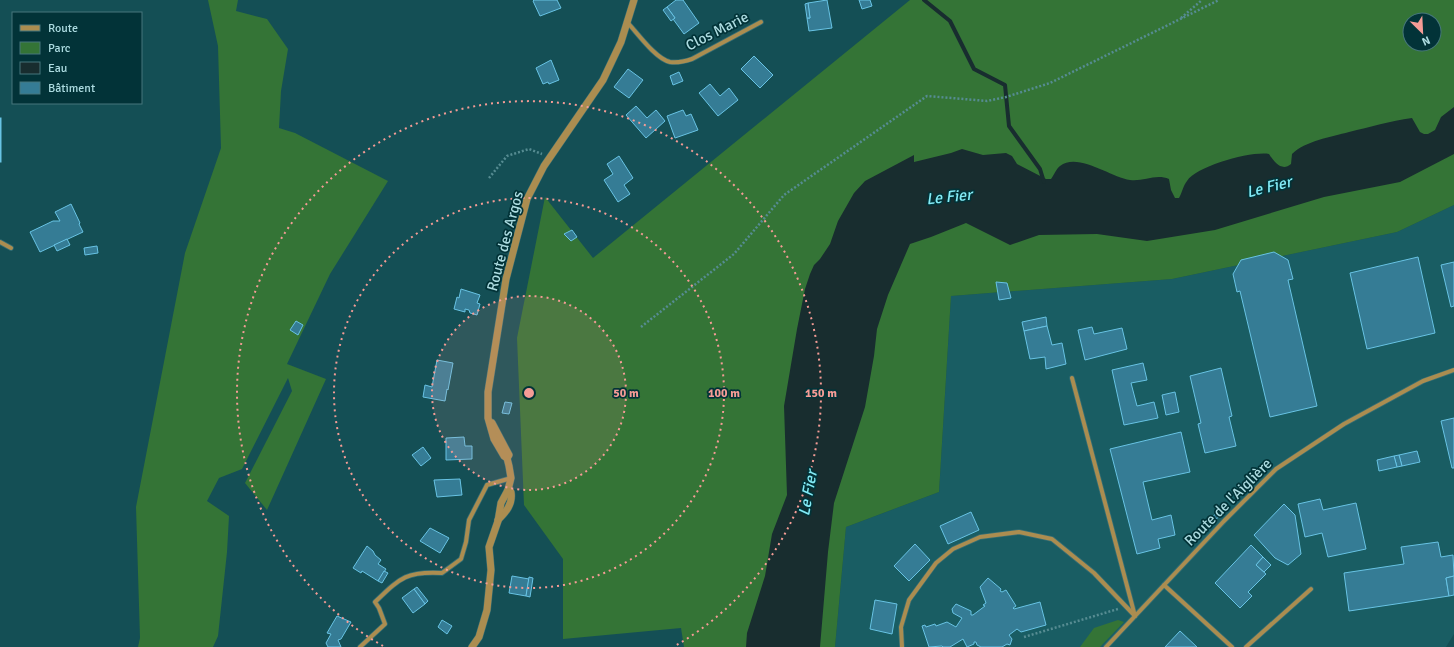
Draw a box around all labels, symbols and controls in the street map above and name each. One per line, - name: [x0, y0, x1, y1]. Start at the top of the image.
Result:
- street label: Clos Marie: [683, 8, 751, 54]
- legend: [12, 12, 142, 104]
- north arrow: [1402, 12, 1442, 52]
- text: Route: [48, 21, 78, 36]
- text: N: [1420, 33, 1432, 48]
- text: Parc: [48, 41, 71, 56]
- text: Eau: [48, 61, 67, 76]
- text: Bâtiment: [48, 81, 95, 96]
- water label: Le Fier: [1244, 171, 1296, 202]
- water label: Le Fier: [925, 184, 975, 209]
- street label: Route des Argos: [483, 189, 527, 293]
- centre of rings: [522, 386, 536, 400]
- text: 50 m: [613, 386, 639, 401]
- text: 100 m: [708, 386, 740, 401]
- text: 150 m: [805, 386, 837, 401]
- street label: Route de l'Aiglière: [1181, 455, 1275, 549]
- water label: Le Fier: [794, 467, 822, 517]

